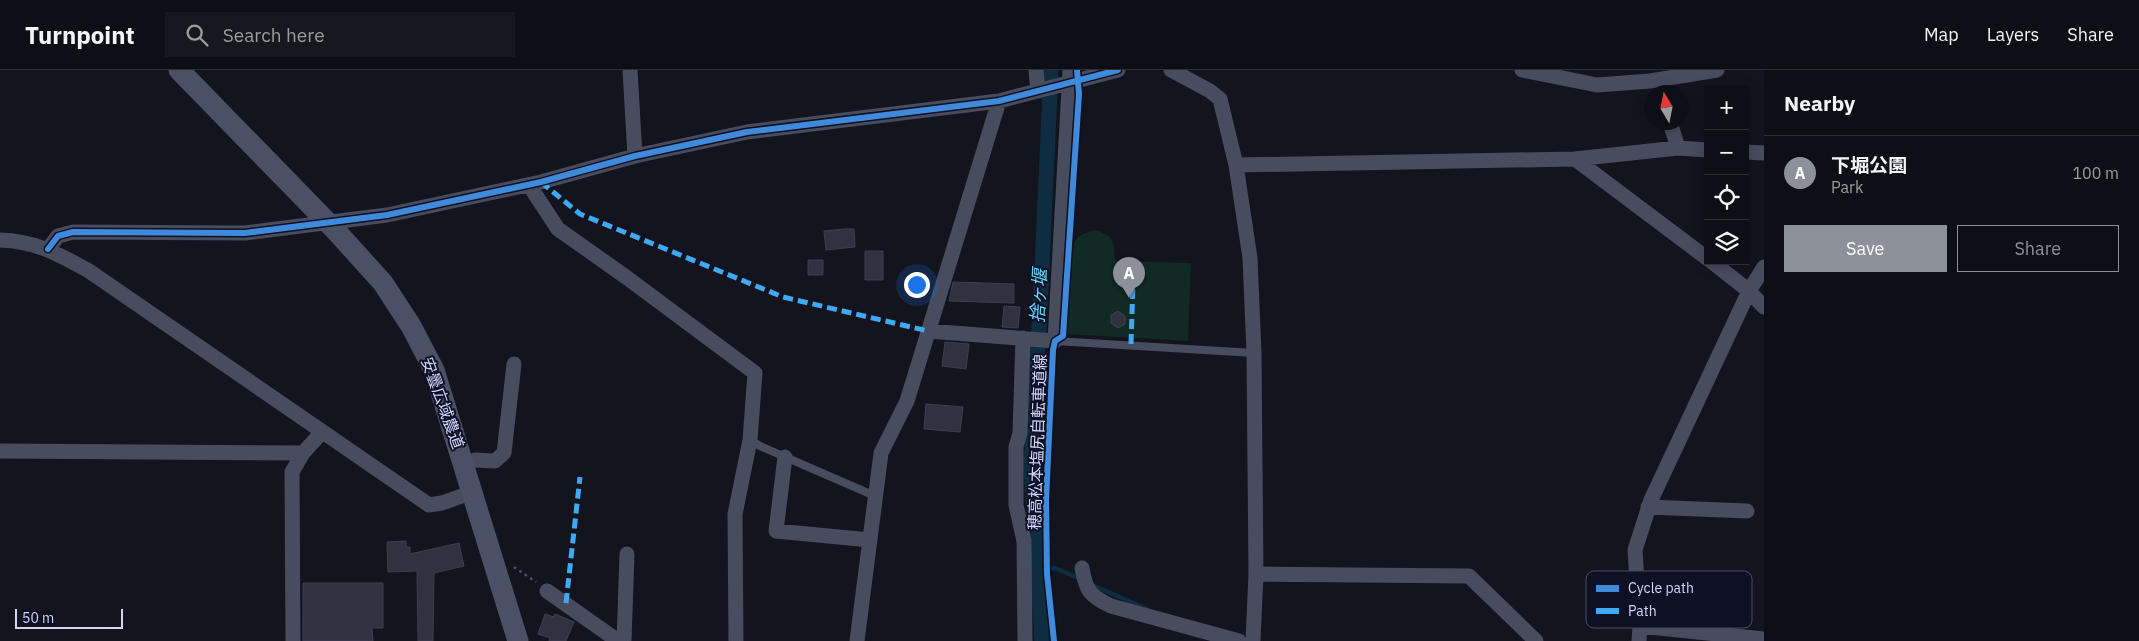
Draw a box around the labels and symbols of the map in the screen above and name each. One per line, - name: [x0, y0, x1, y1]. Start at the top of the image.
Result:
- north arrow: [1644, 85, 1689, 130]
- pin: A: [1113, 257, 1145, 298]
- water label: 捨ヶ堰: [1026, 265, 1052, 324]
- your location: [904, 272, 930, 298]
- street label: 安曇広域農道: [417, 354, 469, 452]
- street label: 穂高松本塩尻自転車道線: [1024, 354, 1050, 530]
- legend: [1586, 571, 1752, 628]
- text: Cycle path: [1628, 579, 1694, 597]
- text: Path: [1628, 602, 1657, 620]
- scale bar: [15, 606, 122, 629]

